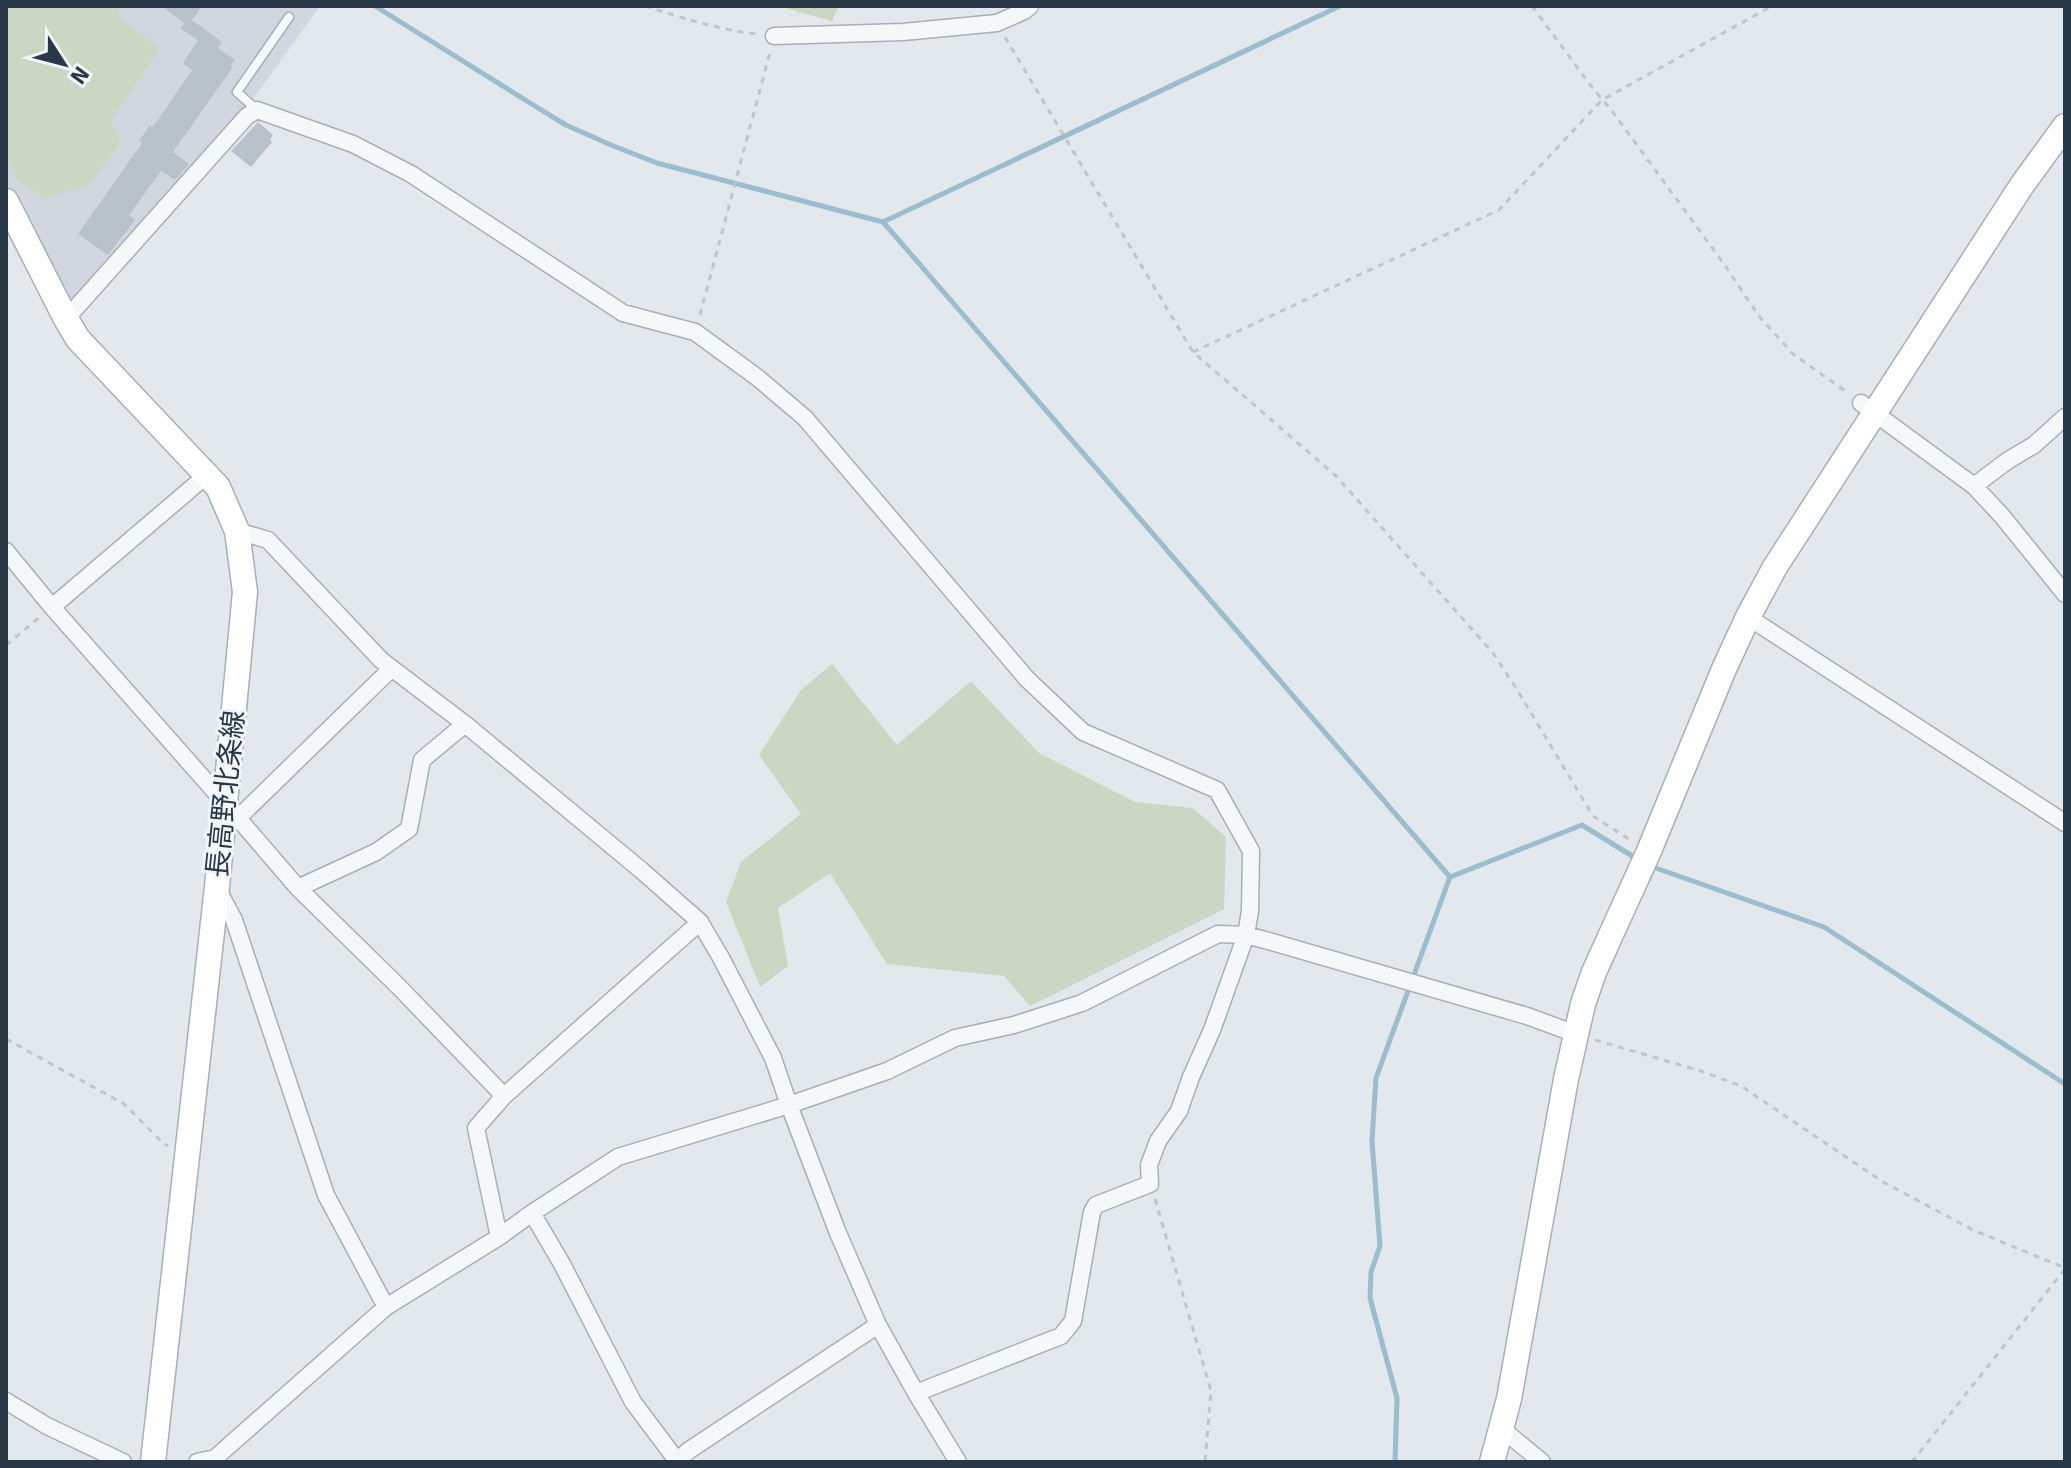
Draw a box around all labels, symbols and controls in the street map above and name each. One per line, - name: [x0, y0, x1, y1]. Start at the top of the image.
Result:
- north arrow: [24, 24, 104, 104]
- text: N: [64, 61, 95, 90]
- street label: 長高野北条線: [200, 709, 252, 879]

